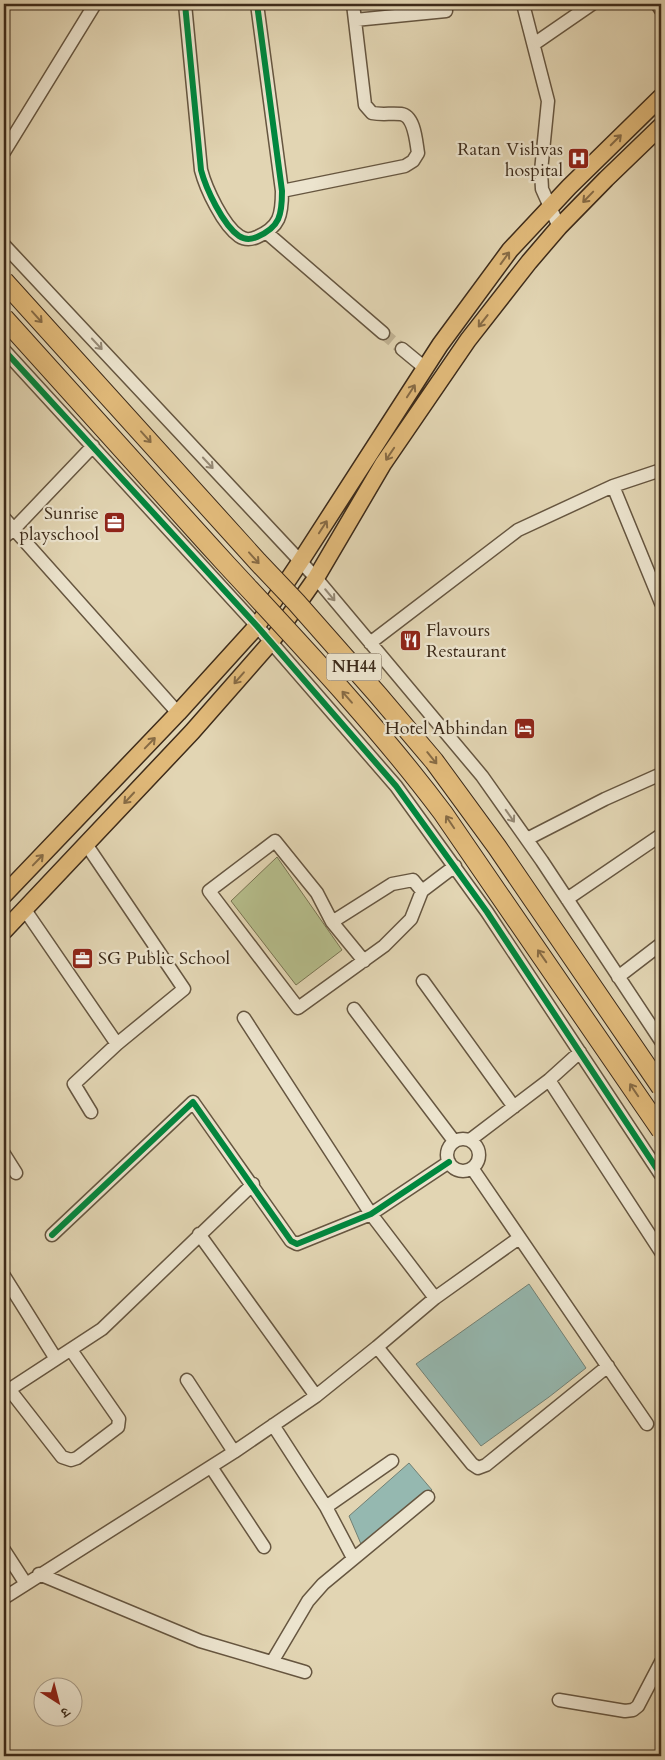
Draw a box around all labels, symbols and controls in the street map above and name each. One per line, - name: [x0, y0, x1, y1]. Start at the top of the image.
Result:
- one-way arrow: [610, 134, 622, 146]
- place label: Ratan Vishvas hospital: [457, 137, 563, 183]
- hospital icon: Ratan Vishvas hospital: [567, 147, 591, 171]
- one-way arrow: [582, 191, 595, 203]
- one-way arrow: [499, 252, 510, 265]
- one-way arrow: [31, 310, 42, 323]
- one-way arrow: [478, 314, 489, 327]
- one-way arrow: [91, 338, 103, 351]
- one-way arrow: [406, 384, 416, 398]
- one-way arrow: [140, 431, 151, 444]
- one-way arrow: [385, 447, 395, 461]
- one-way arrow: [202, 457, 214, 469]
- place label: Sunrise playschool: [19, 501, 99, 547]
- office icon: Sunrise playschool: [103, 511, 127, 535]
- one-way arrow: [318, 521, 328, 535]
- one-way arrow: [248, 551, 260, 564]
- one-way arrow: [325, 588, 336, 601]
- place label: Flavours Restaurant: [426, 618, 507, 664]
- restaurant icon: Flavours Restaurant: [398, 628, 422, 652]
- road number: NH44: [326, 654, 382, 680]
- one-way arrow: [233, 672, 245, 685]
- one-way arrow: [341, 690, 352, 703]
- place label: Hotel Abhindan: [385, 716, 509, 741]
- hotel icon: Hotel Abhindan: [512, 716, 536, 740]
- one-way arrow: [144, 736, 156, 749]
- one-way arrow: [426, 752, 437, 765]
- one-way arrow: [123, 792, 135, 804]
- one-way arrow: [505, 808, 515, 822]
- one-way arrow: [445, 815, 455, 829]
- one-way arrow: [31, 854, 43, 866]
- office icon: SG Public School: [70, 946, 94, 970]
- place label: SG Public School: [98, 946, 231, 971]
- one-way arrow: [537, 949, 547, 963]
- one-way arrow: [629, 1083, 639, 1097]
- north arrow: [32, 1678, 82, 1728]
- text: उ: [56, 1702, 75, 1722]

